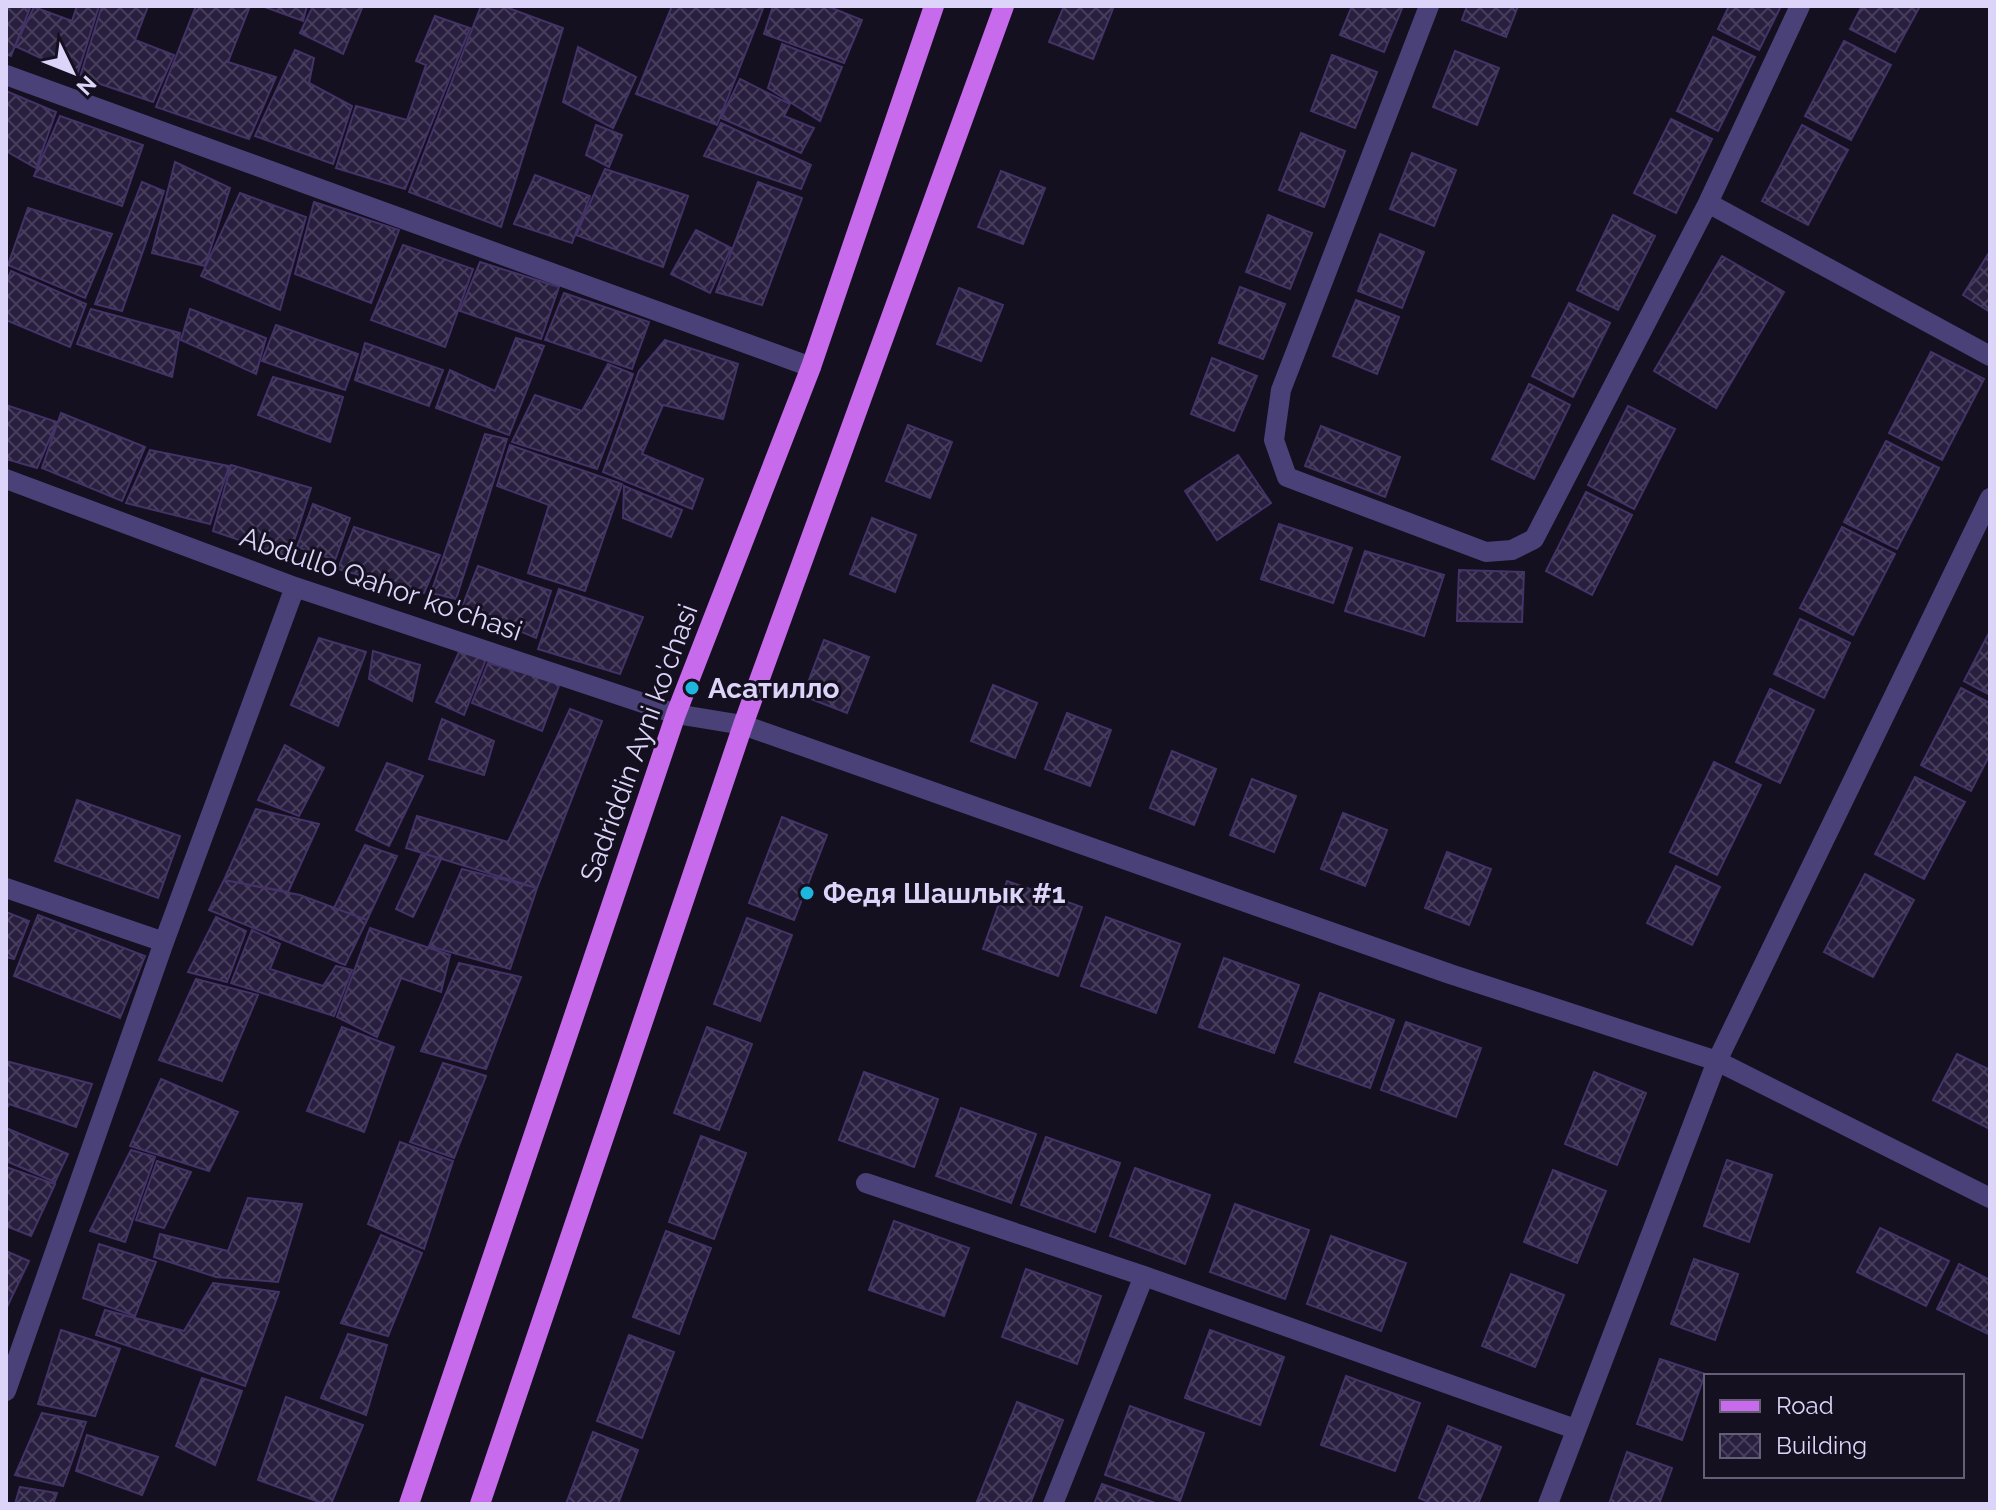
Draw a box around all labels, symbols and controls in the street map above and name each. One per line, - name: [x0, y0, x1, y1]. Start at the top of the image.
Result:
- north arrow: [32, 32, 112, 112]
- text: N: [71, 71, 102, 101]
- street label: Abdullo Qahor ko'chasi: [236, 520, 526, 648]
- street label: Sadriddin Ayni ko'chasi: [573, 600, 705, 886]
- place label: Асатилло: [708, 672, 839, 705]
- marker: Асатилло: [683, 679, 701, 697]
- place label: Федя Шашлык #1: [823, 877, 1066, 910]
- marker: Федя Шашлык #1: [798, 884, 816, 902]
- legend: [1704, 1374, 1964, 1478]
- text: Road: [1776, 1391, 1834, 1420]
- text: Building: [1776, 1431, 1867, 1460]

